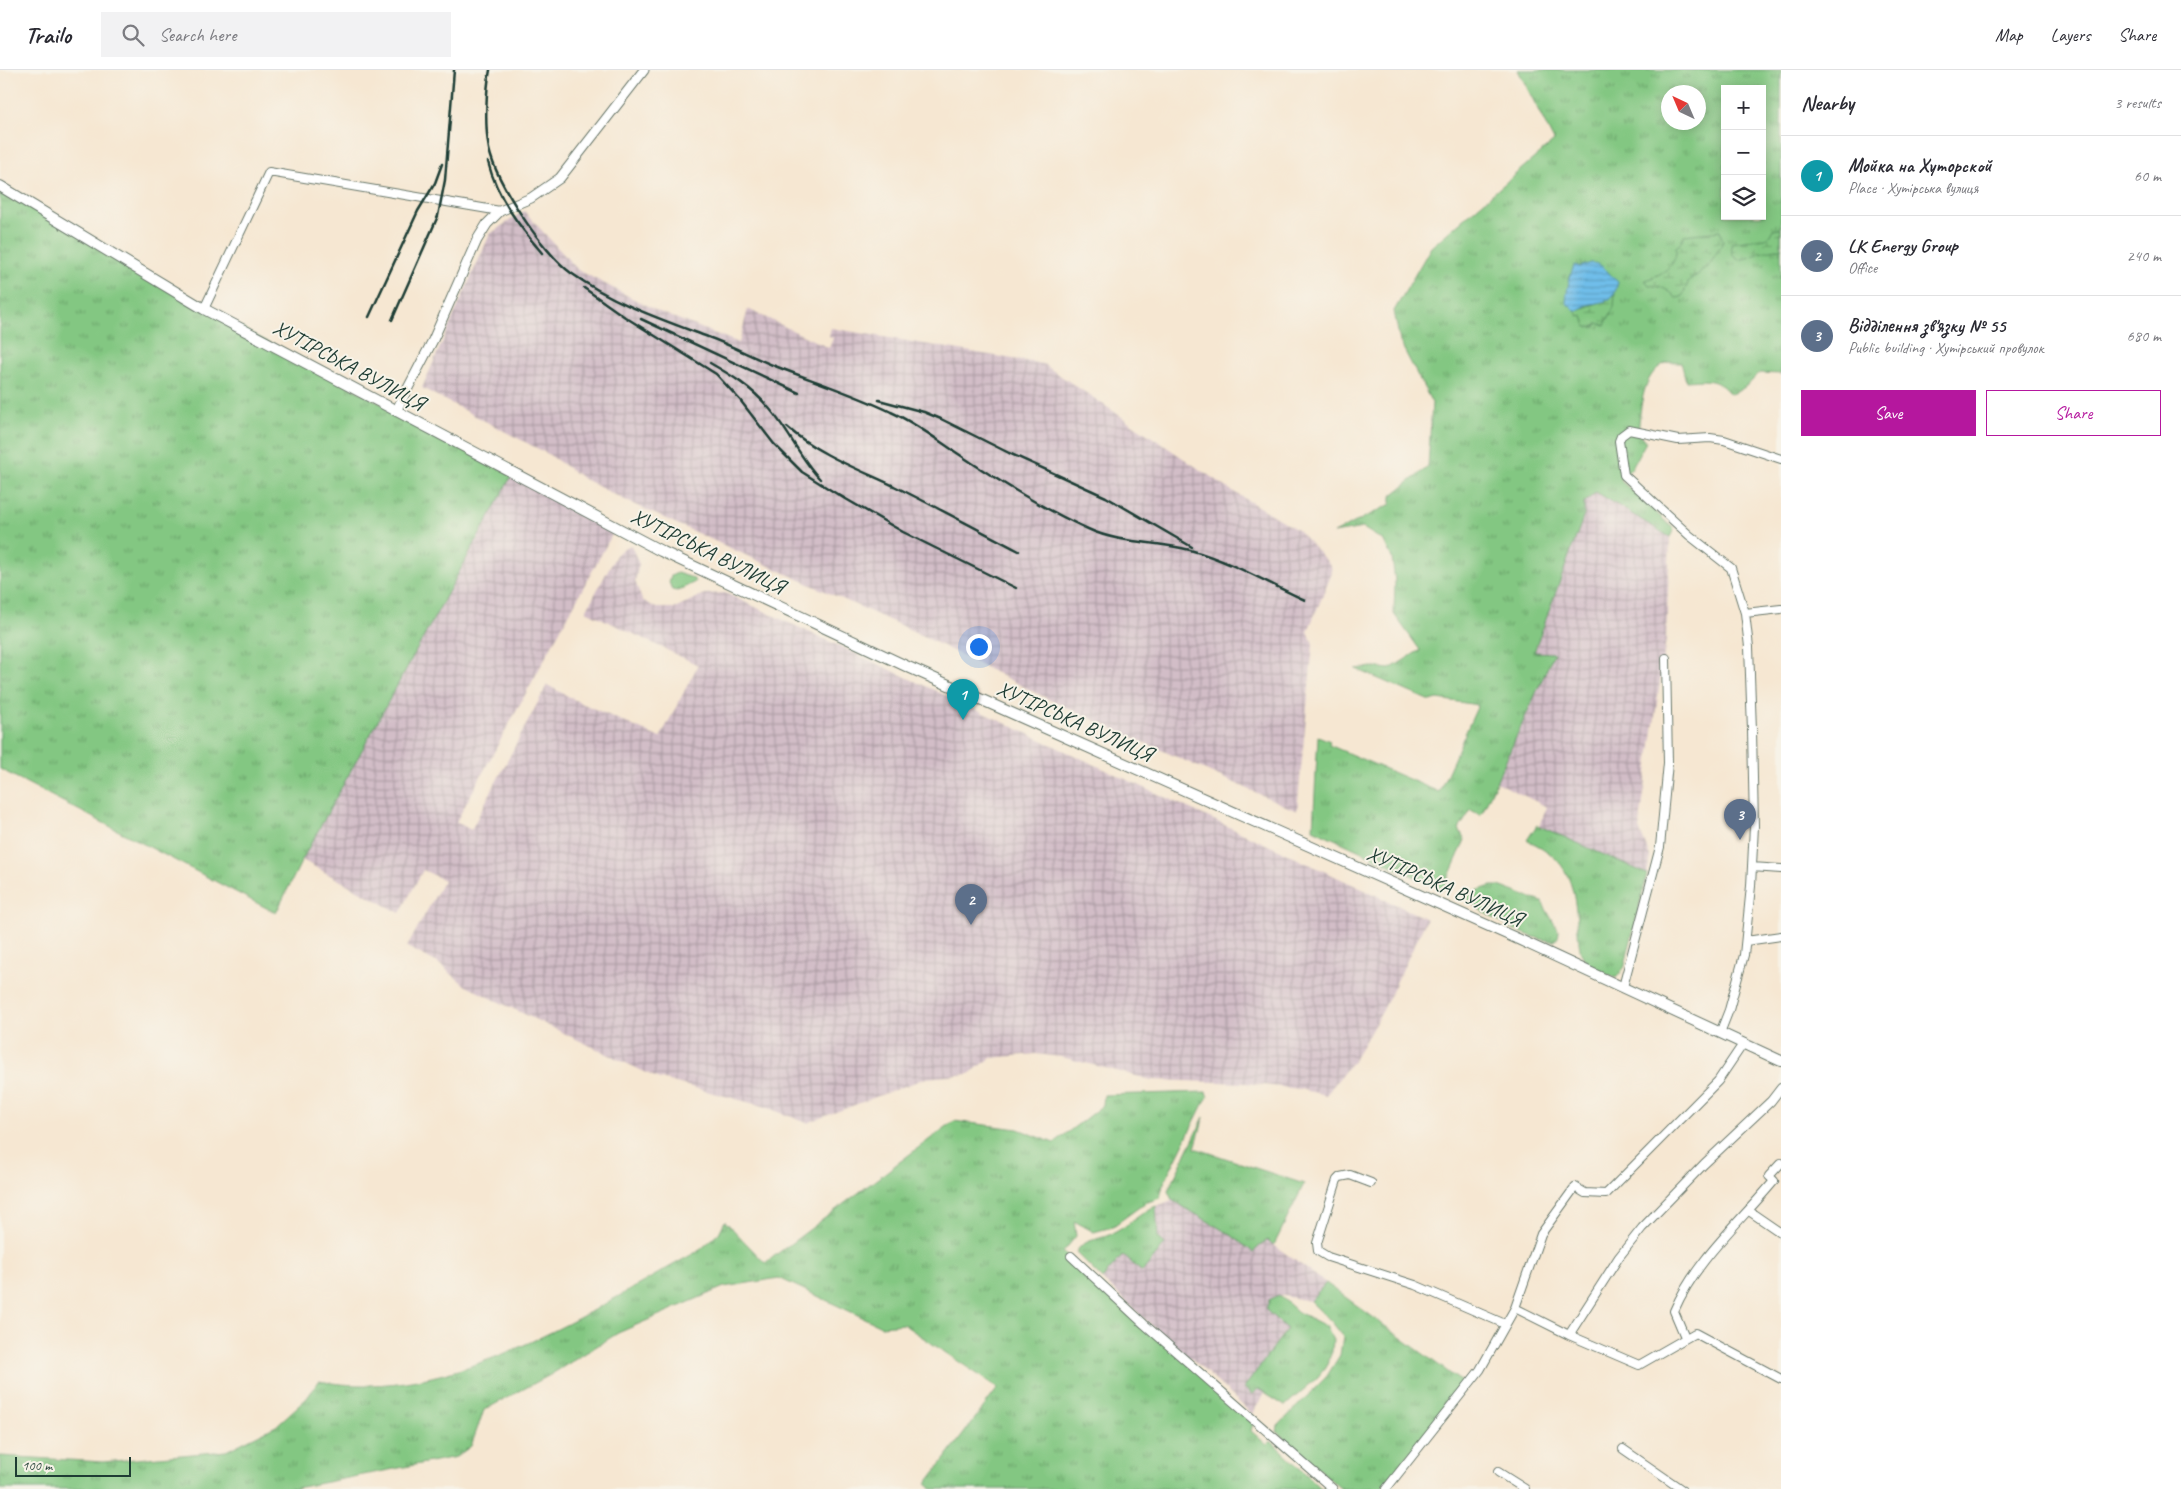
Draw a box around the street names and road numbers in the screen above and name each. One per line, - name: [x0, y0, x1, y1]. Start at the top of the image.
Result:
- street label: ХУТІРСЬКА ВУЛИЦЯ: [269, 314, 432, 418]
- street label: ХУТІРСЬКА ВУЛИЦЯ: [627, 502, 792, 601]
- street label: ХУТІРСЬКА ВУЛИЦЯ: [993, 675, 1160, 768]
- street label: ХУТІРСЬКА ВУЛИЦЯ: [1363, 840, 1530, 933]

